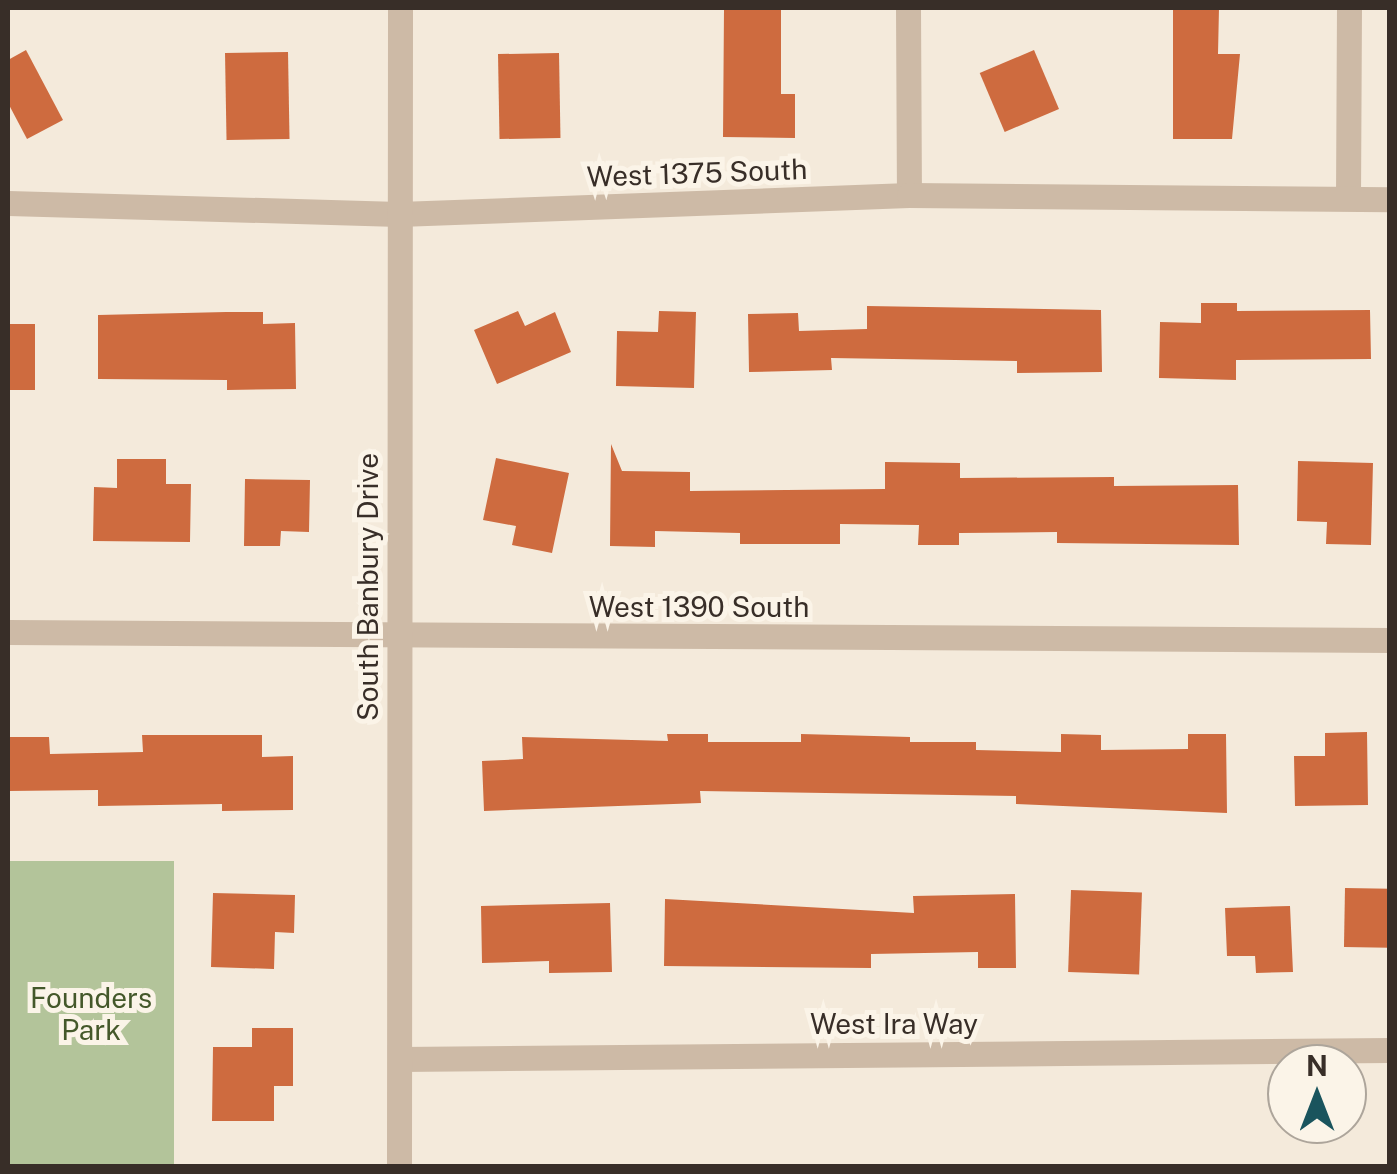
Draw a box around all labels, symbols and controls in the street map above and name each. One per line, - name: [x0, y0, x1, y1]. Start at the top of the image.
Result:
- street label: West 1375 South: [586, 152, 808, 194]
- street label: South Banbury Drive: [351, 453, 385, 721]
- street label: West 1390 South: [589, 590, 809, 624]
- park label: Founders Park: [30, 981, 152, 1047]
- street label: West Ira Way: [810, 1007, 978, 1041]
- north arrow: [1267, 1044, 1367, 1144]
- text: N: [1306, 1049, 1328, 1082]

